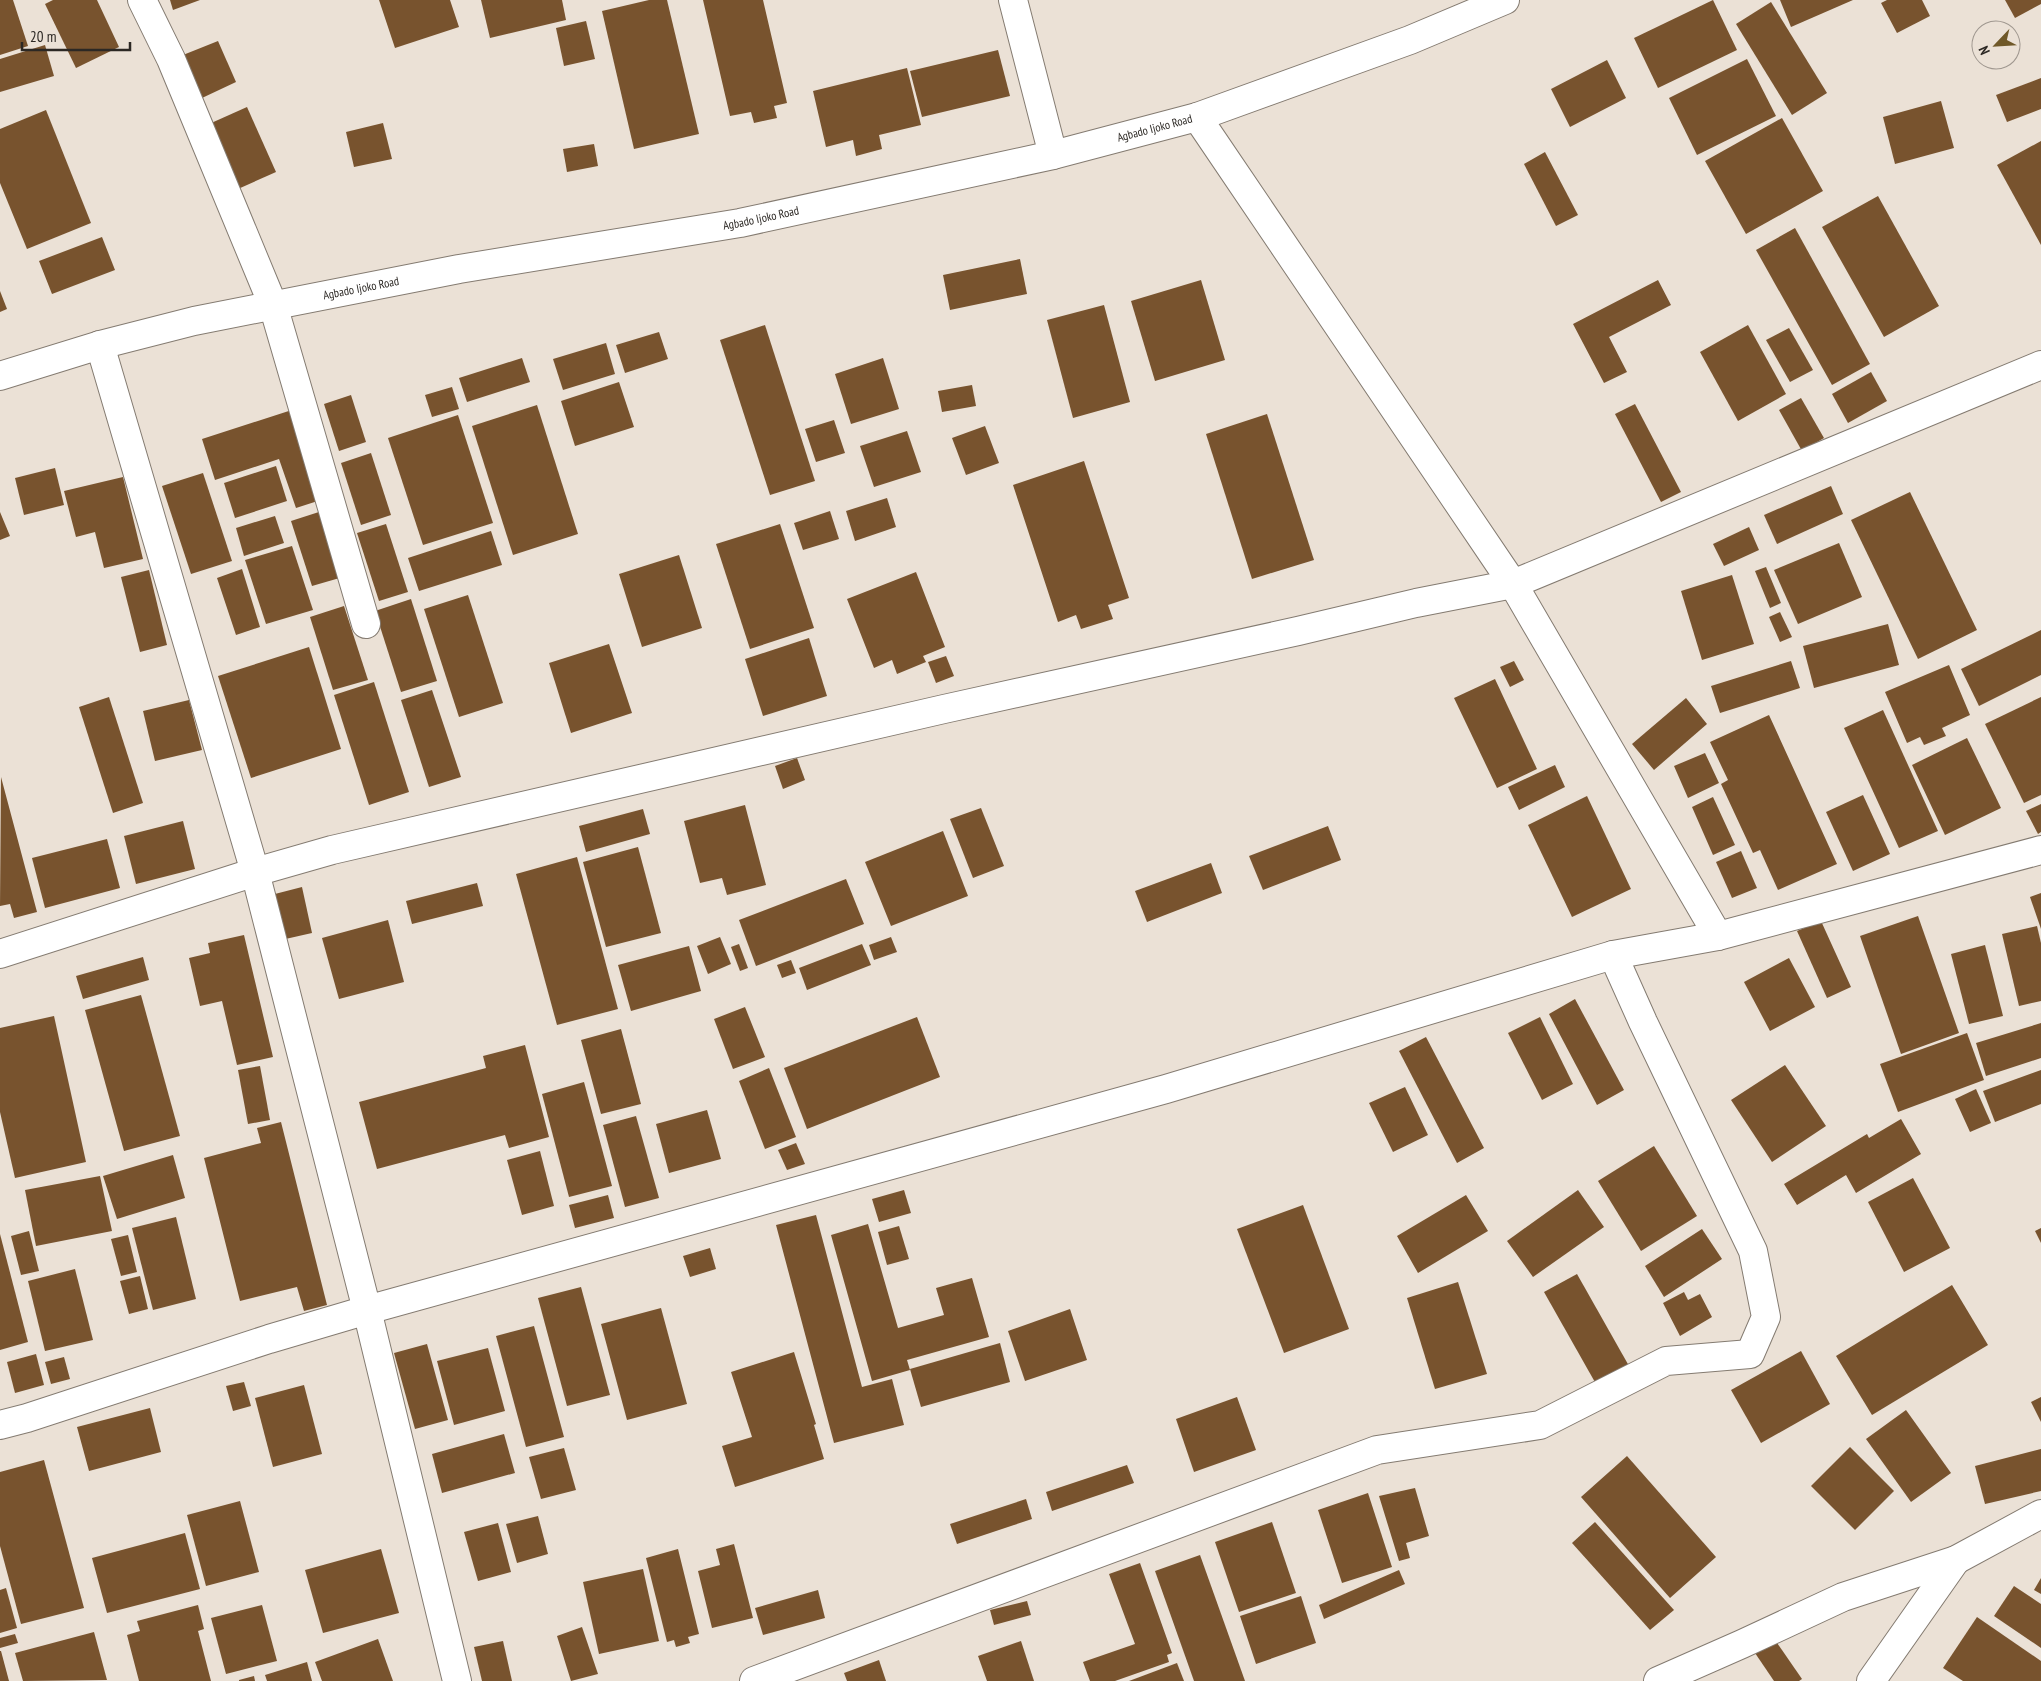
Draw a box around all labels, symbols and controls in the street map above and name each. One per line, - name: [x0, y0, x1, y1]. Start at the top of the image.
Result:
- scale bar: [22, 20, 130, 52]
- north arrow: [1971, 20, 2021, 70]
- text: 20 m: [30, 27, 56, 46]
- text: N: [1974, 43, 1994, 58]
- street label: Agbado Ijoko Road: [1115, 111, 1194, 145]
- street label: Agbado Ijoko Road: [722, 202, 800, 233]
- street label: Agbado Ijoko Road: [322, 273, 400, 302]

